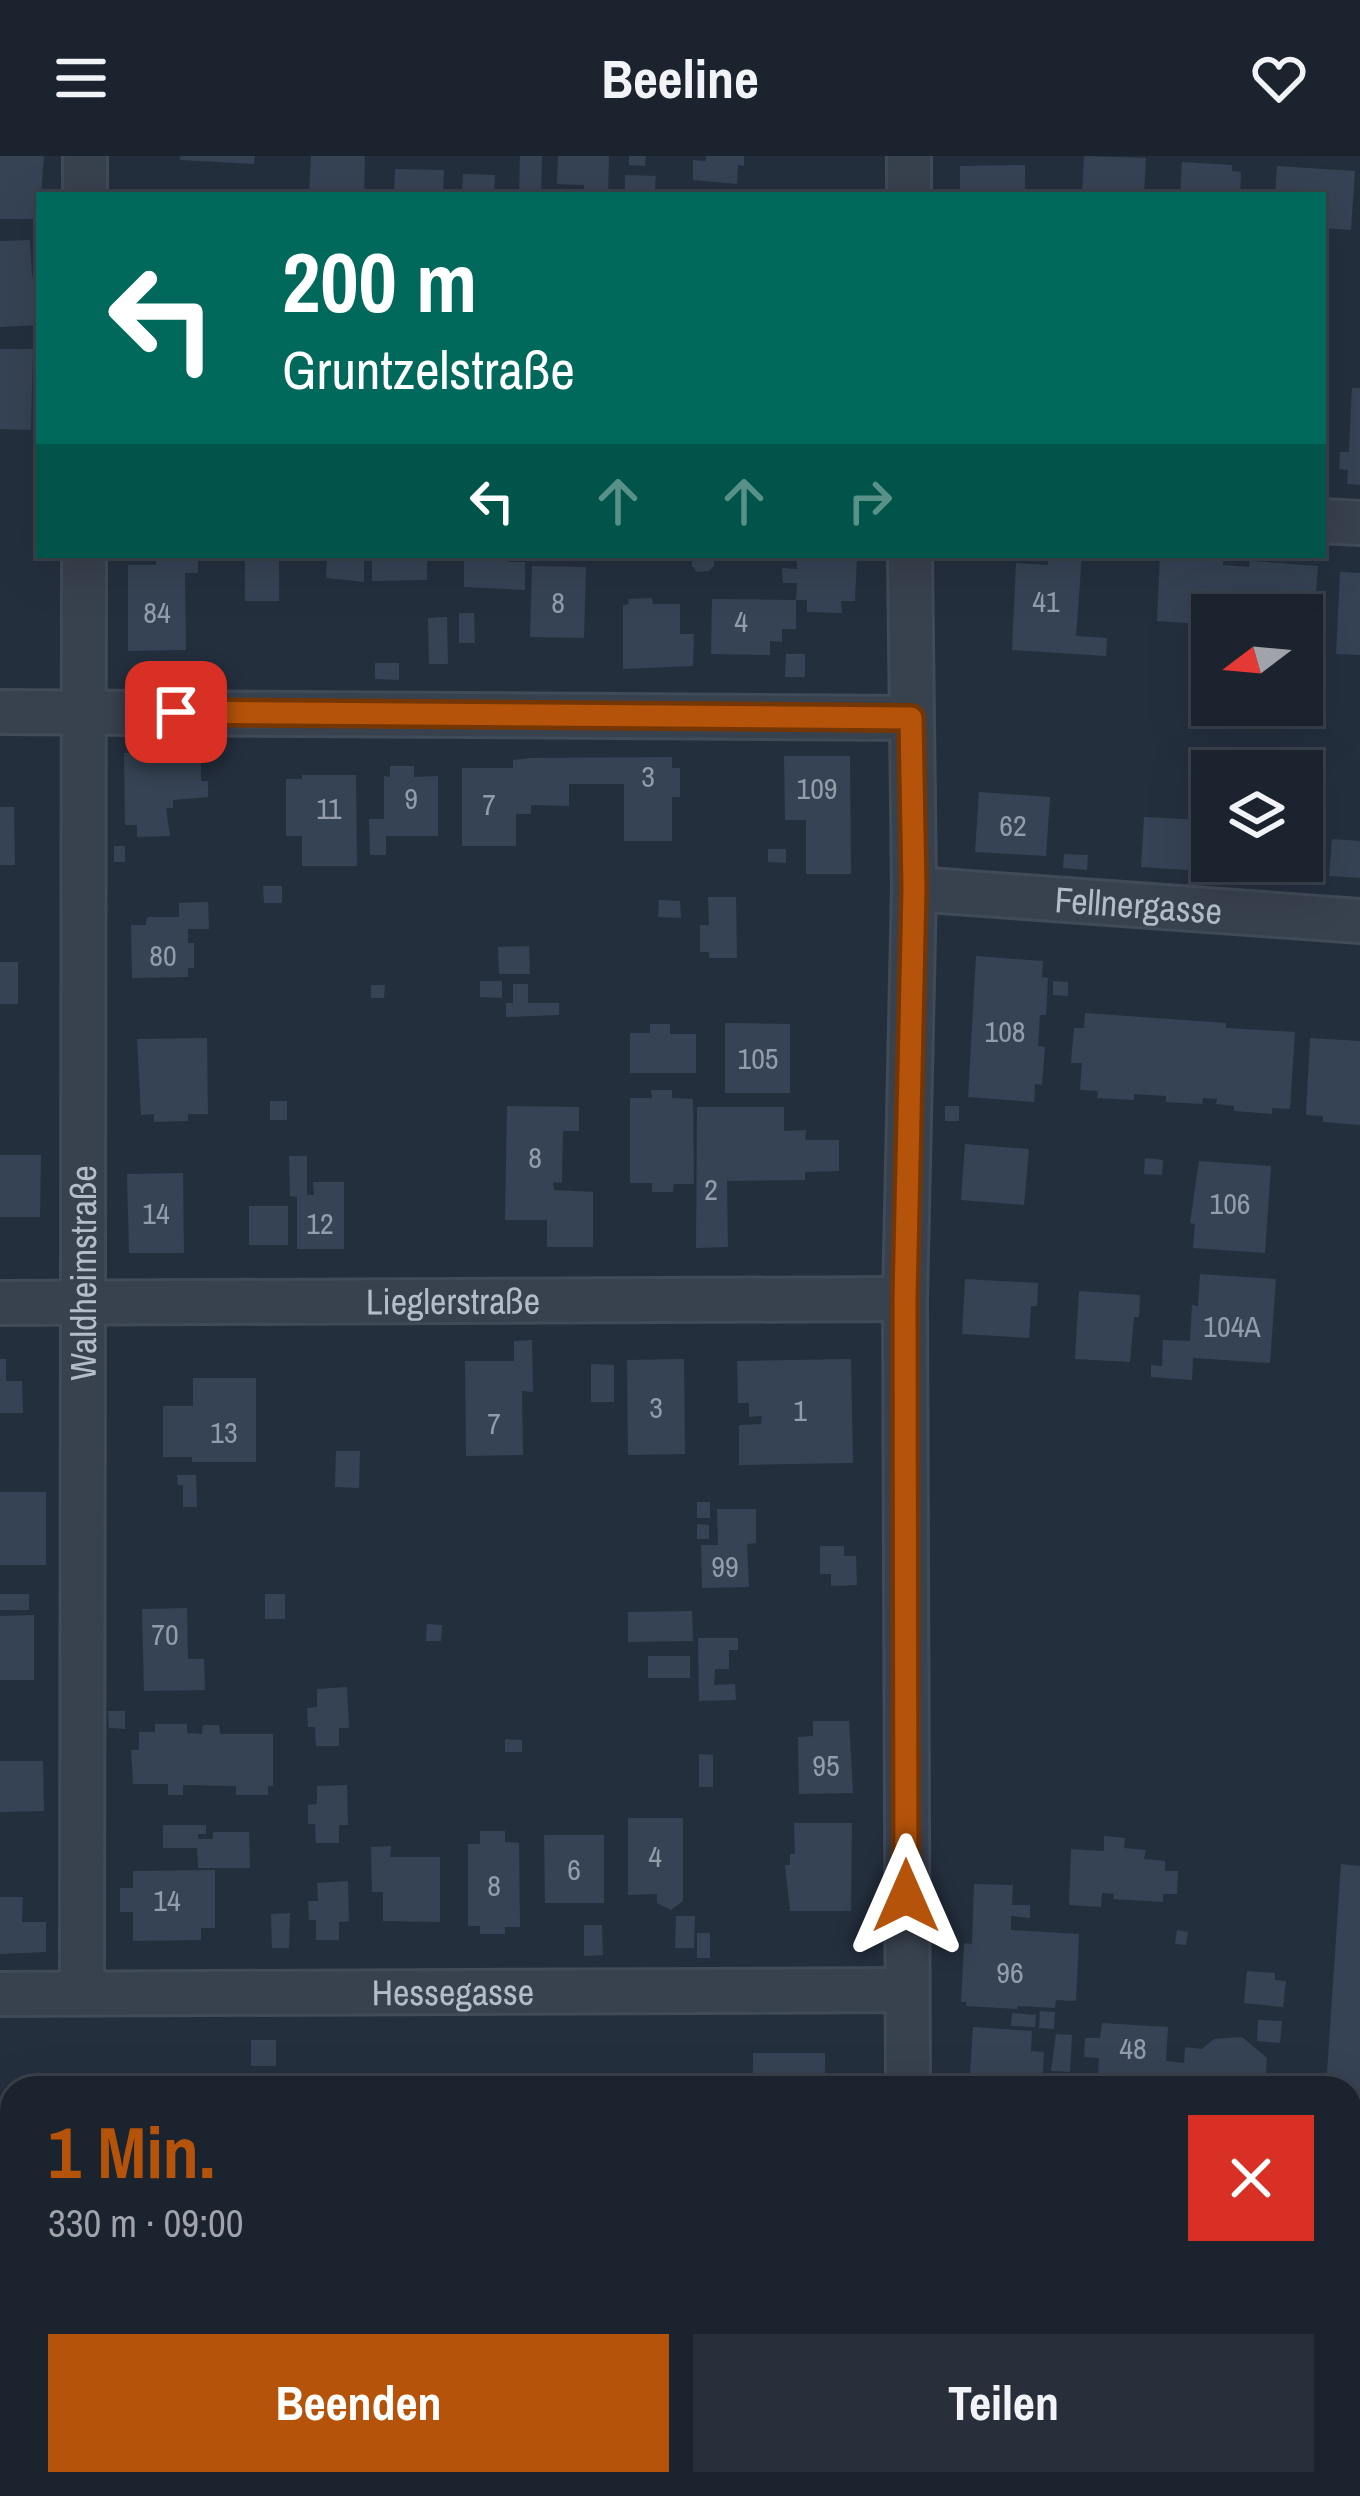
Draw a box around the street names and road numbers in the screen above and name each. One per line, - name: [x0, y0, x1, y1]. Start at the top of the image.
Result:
- street label: Fellnergasse: [1053, 875, 1224, 935]
- street label: Waldheimstraße: [59, 1165, 107, 1381]
- street label: Lieglerstraße: [366, 1277, 540, 1325]
- street label: Hessegasse: [372, 1968, 534, 2016]

